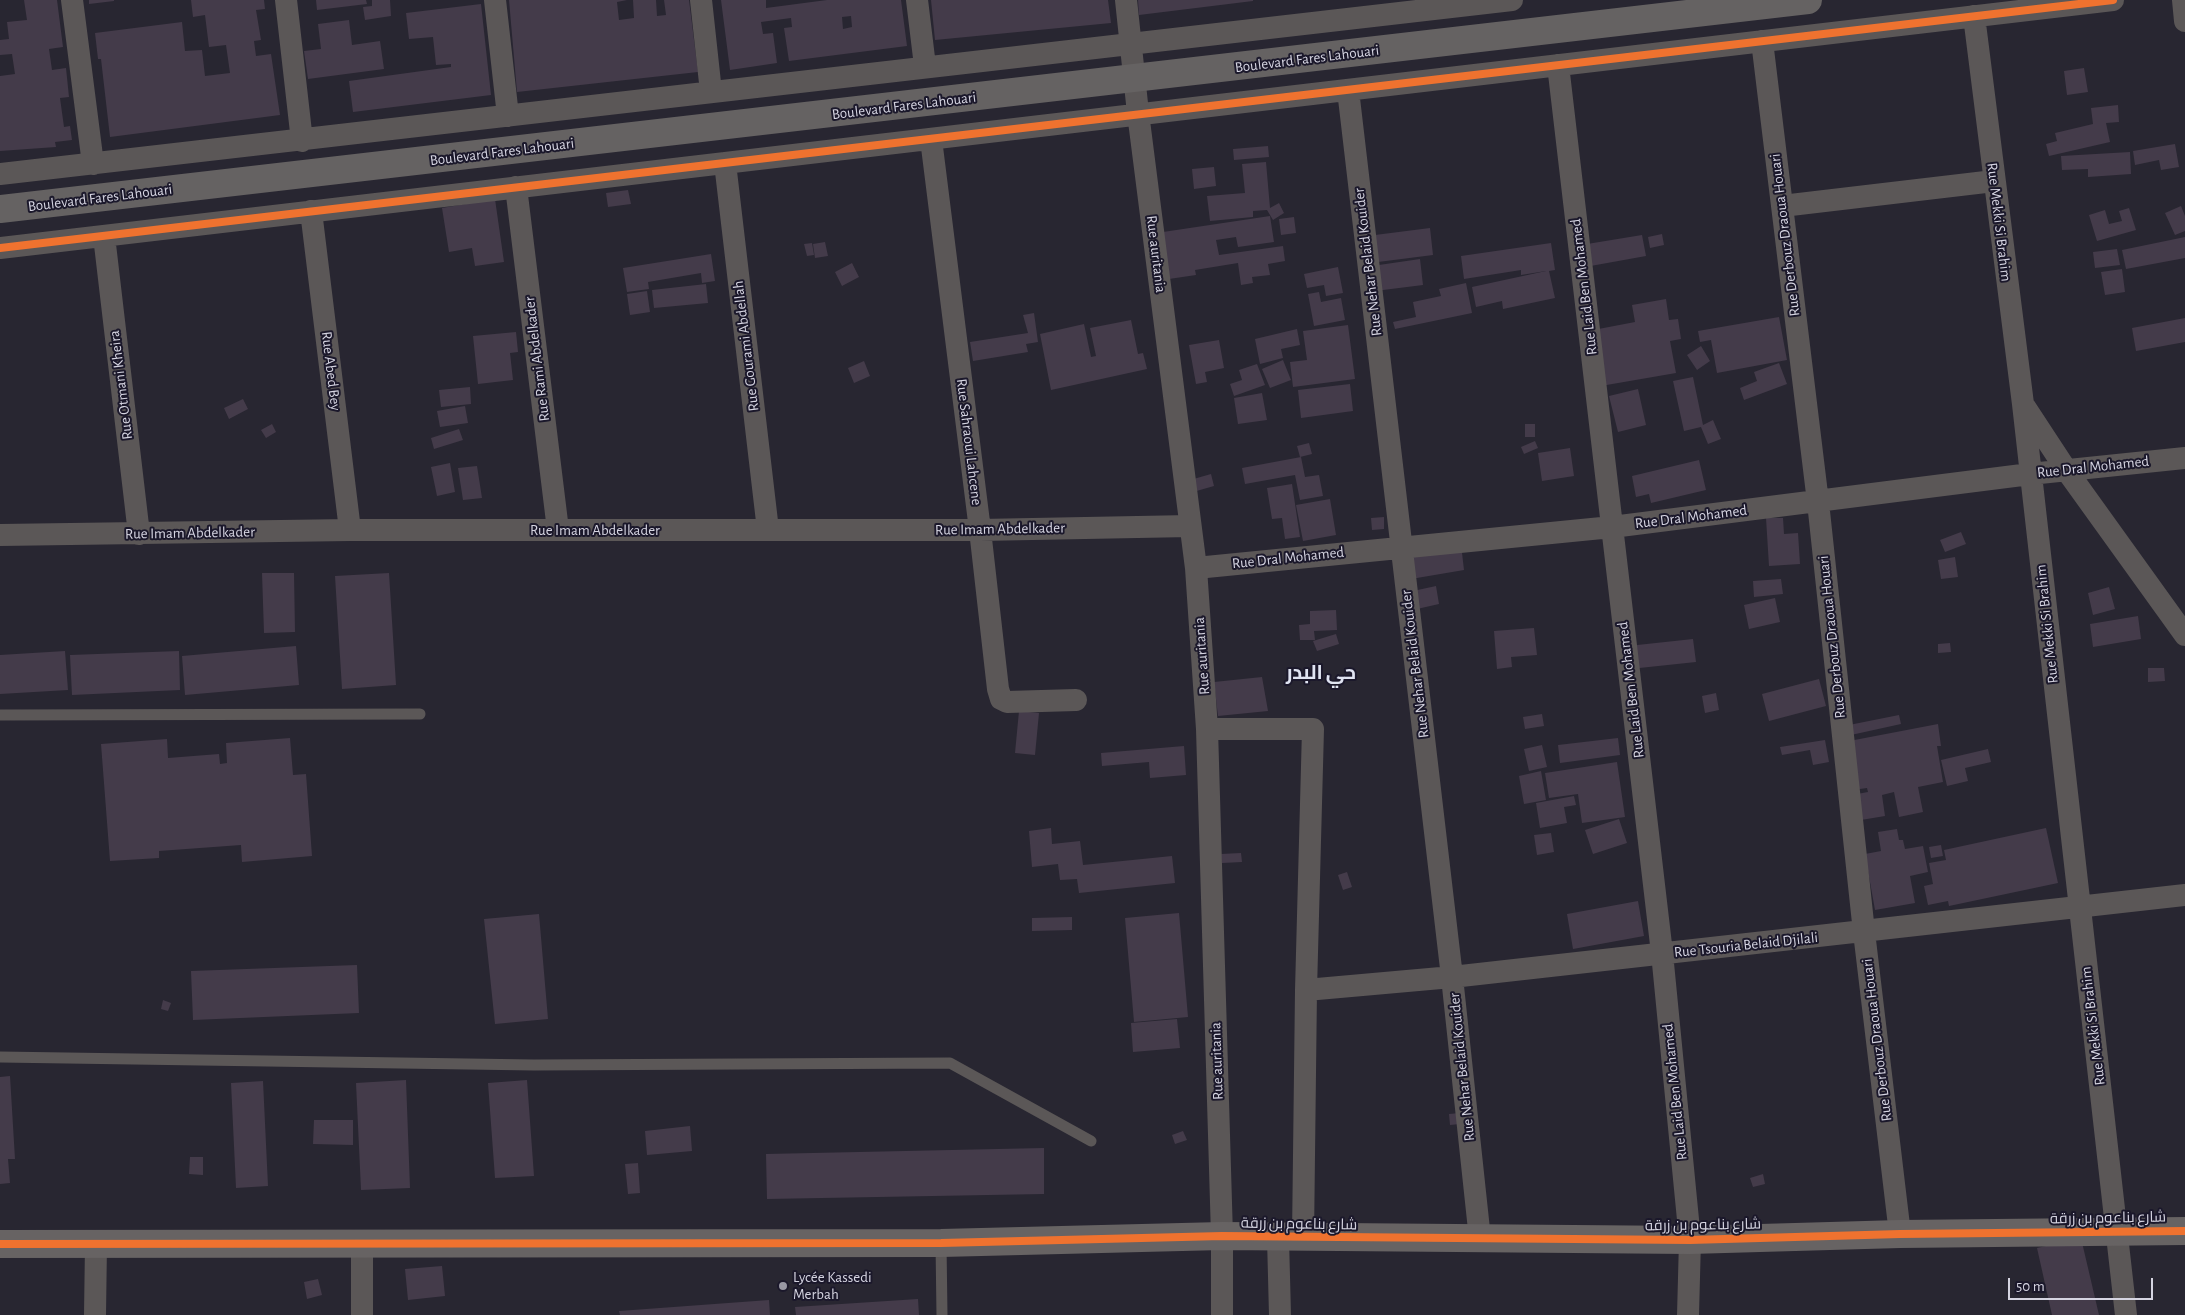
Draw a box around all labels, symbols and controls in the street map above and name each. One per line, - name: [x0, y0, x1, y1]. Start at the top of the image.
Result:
- street label: Boulevard Fares Lahouari: [1234, 41, 1380, 77]
- street label: Boulevard Fares Lahouari: [831, 88, 977, 124]
- street label: Boulevard Fares Lahouari: [429, 134, 575, 170]
- street label: Rue Derbouz Draoua Houari: [1766, 153, 1804, 317]
- street label: Rue Mekki Si Brahim: [1983, 162, 2015, 282]
- street label: Boulevard Fares Lahouari: [27, 180, 173, 216]
- street label: Rue Nehar Belaid Kouider: [1350, 187, 1386, 337]
- street label: Rue auritania: [1142, 214, 1170, 294]
- street label: Rue Laid Ben Mohamed: [1567, 218, 1601, 356]
- street label: Rue Gourami Abdellah: [729, 280, 763, 412]
- street label: Rue Rami Abdelkader: [520, 296, 554, 422]
- street label: Rue Otmani Kheira: [105, 329, 137, 441]
- street label: Rue Abed Bey: [317, 330, 345, 412]
- street label: Rue Sahraoui Lahcene: [952, 378, 986, 506]
- street label: Rue Dral Mohamed: [2036, 452, 2150, 482]
- street label: Rue Dral Mohamed: [1634, 501, 1748, 533]
- street label: Rue Imam Abdelkader: [935, 519, 1065, 539]
- street label: Rue Imam Abdelkader: [530, 521, 660, 539]
- street label: Rue Imam Abdelkader: [125, 523, 255, 543]
- street label: Rue Dral Mohamed: [1231, 543, 1345, 573]
- street label: Rue Derbouz Draoua Houari: [1814, 555, 1850, 719]
- street label: Rue Mekki Si Brahim: [2032, 564, 2062, 684]
- street label: Rue Nehar Belaid Kouider: [1397, 589, 1433, 739]
- street label: Rue auritania: [1190, 617, 1214, 695]
- street label: Rue Laid Ben Mohamed: [1614, 621, 1648, 759]
- district label: حي البدر: [1286, 661, 1356, 685]
- street label: Rue Tsouria Belaid Djilali: [1673, 928, 1819, 962]
- street label: Rue Derbouz Draoua Houari: [1858, 958, 1896, 1122]
- street label: Rue Mekki Si Brahim: [2077, 966, 2109, 1086]
- street label: Rue Nehar Belaid Kouider: [1445, 992, 1479, 1142]
- street label: Rue auritania: [1207, 1022, 1227, 1100]
- street label: Rue Laid Ben Mohamed: [1659, 1023, 1691, 1161]
- street label: شارع بناعوم بن زرقة: [2050, 1208, 2166, 1228]
- street label: شارع بناعوم بن زرقة: [1241, 1214, 1357, 1234]
- street label: شارع بناعوم بن زرقة: [1645, 1215, 1761, 1235]
- place label: Lycée Kassedi Merbah: [793, 1268, 872, 1303]
- scale bar: [2010, 1268, 2155, 1300]
- text: 50 m: [2016, 1279, 2045, 1294]
- marker: Lycée Kassedi Merbah: [777, 1280, 789, 1292]

